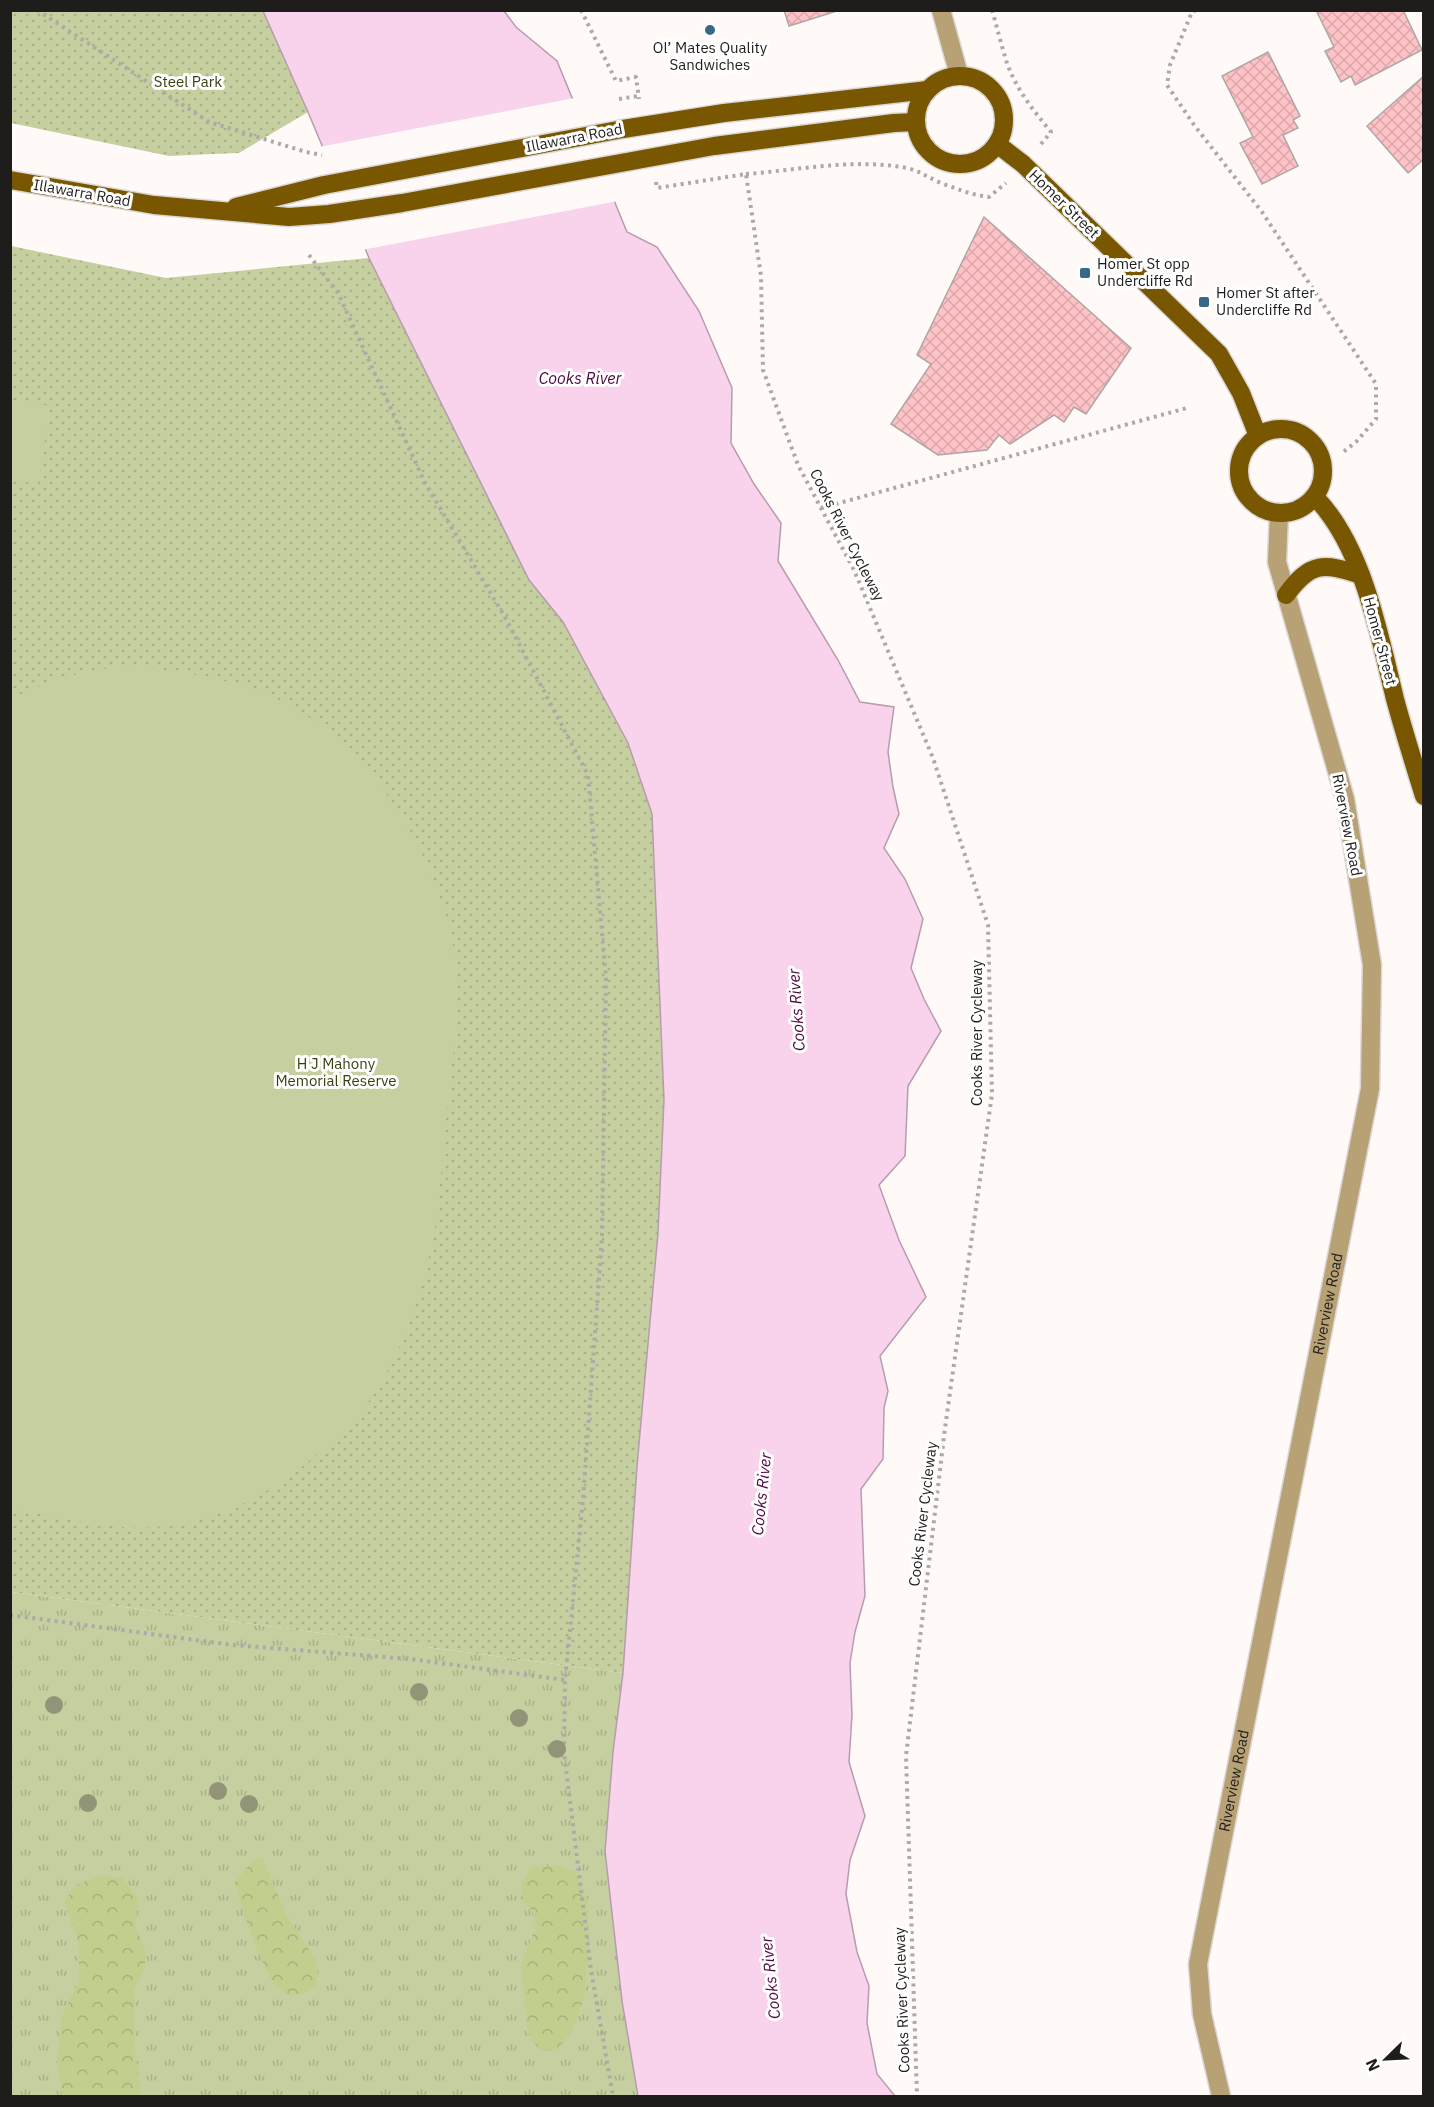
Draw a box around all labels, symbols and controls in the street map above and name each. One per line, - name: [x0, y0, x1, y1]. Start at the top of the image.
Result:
- marker: Ol’ Mates Quality Sandwiches: [703, 23, 717, 37]
- place label: Ol’ Mates Quality Sandwiches: [653, 38, 768, 74]
- park label: Steel Park: [154, 72, 222, 91]
- street label: Illawarra Road: [524, 119, 624, 156]
- street label: Homer Street: [1025, 165, 1104, 242]
- street label: Illawarra Road: [32, 175, 132, 210]
- place label: Homer St opp Undercliffe Rd: [1097, 254, 1193, 290]
- marker: Homer St opp Undercliffe Rd: [1078, 266, 1092, 280]
- place label: Homer St after Undercliffe Rd: [1216, 283, 1315, 319]
- marker: Homer St after Undercliffe Rd: [1197, 295, 1211, 309]
- water label: Cooks River: [539, 368, 623, 388]
- street label: Cooks River Cycleway: [806, 465, 889, 605]
- street label: Homer Street: [1360, 595, 1401, 687]
- street label: Riverview Road: [1328, 772, 1367, 877]
- street label: Cooks River Cycleway: [967, 960, 986, 1106]
- water label: Cooks River: [783, 967, 809, 1052]
- park label: H J Mahony Memorial Reserve: [275, 1054, 397, 1090]
- street label: Riverview Road: [1308, 1251, 1347, 1356]
- street label: Cooks River Cycleway: [904, 1440, 941, 1588]
- water label: Cooks River: [747, 1451, 775, 1536]
- street label: Riverview Road: [1214, 1728, 1253, 1833]
- street label: Cooks River Cycleway: [889, 1926, 914, 2073]
- water label: Cooks River: [756, 1935, 784, 2020]
- north arrow: [1356, 2029, 1416, 2089]
- text: N: [1361, 2056, 1384, 2074]

